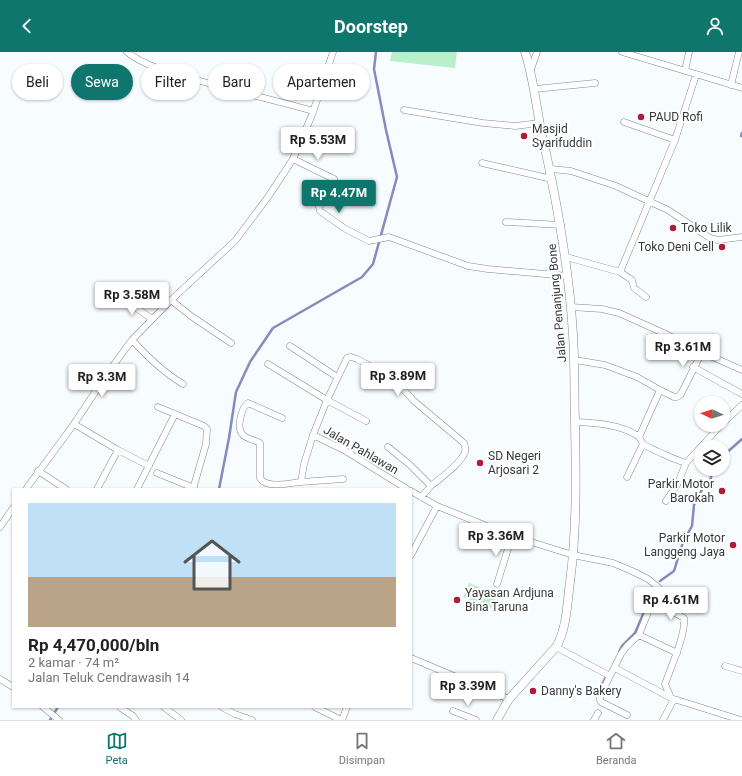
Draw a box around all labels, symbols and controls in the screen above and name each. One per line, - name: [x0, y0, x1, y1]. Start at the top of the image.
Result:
- icon: back: [16, 15, 38, 37]
- icon: person: [704, 15, 726, 37]
- text: Doorstep: [334, 16, 408, 37]
- chip: Beli: [12, 64, 63, 100]
- chip: Sewa: [71, 64, 133, 100]
- chip: Filter: [141, 64, 200, 100]
- chip: Baru: [208, 64, 265, 100]
- chip: Apartemen: [273, 64, 370, 100]
- place label: PAUD Rofi: [649, 110, 703, 124]
- marker: PAUD Rofi: [636, 112, 646, 122]
- place label: Masjid Syarifuddin: [532, 122, 592, 150]
- pin: Rp 5.53M: [277, 127, 359, 161]
- marker: Masjid Syarifuddin: [519, 131, 529, 141]
- text: Rp 5.53M: [290, 132, 346, 147]
- pin: Rp 4.47M: [298, 180, 380, 214]
- text: Rp 4.47M: [311, 185, 367, 200]
- place label: Toko Lilik: [681, 221, 733, 235]
- marker: Toko Lilik: [668, 223, 678, 233]
- place label: Toko Deni Cell: [638, 240, 714, 254]
- marker: Toko Deni Cell: [717, 242, 727, 252]
- street label: Jalan Penanjung Bone: [545, 243, 569, 363]
- pin: Rp 3.58M: [91, 282, 173, 316]
- text: Rp 3.58M: [104, 287, 160, 302]
- pin: Rp 3.61M: [642, 334, 724, 368]
- text: Rp 3.61M: [655, 339, 711, 354]
- pin: Rp 3.89M: [357, 363, 439, 397]
- pin: Rp 3.3M: [65, 364, 139, 398]
- text: Rp 3.89M: [370, 368, 426, 383]
- text: Rp 3.3M: [78, 369, 126, 384]
- north arrow: [694, 396, 730, 432]
- map controls: [694, 396, 730, 476]
- street label: Jalan Pahlawan: [321, 423, 401, 477]
- button: layers: [694, 440, 730, 476]
- place label: SD Negeri Arjosari 2: [488, 449, 541, 477]
- marker: SD Negeri Arjosari 2: [475, 458, 485, 468]
- place label: Parkir Motor Barokah: [648, 477, 714, 505]
- marker: Parkir Motor Barokah: [717, 486, 727, 496]
- pin: Rp 3.36M: [455, 523, 537, 557]
- text: Rp 3.36M: [468, 528, 524, 543]
- icon: home: [176, 529, 248, 601]
- place label: Parkir Motor Langgeng Jaya: [644, 531, 725, 559]
- marker: Parkir Motor Langgeng Jaya: [728, 540, 738, 550]
- place label: Yayasan Ardjuna Bina Taruna: [465, 586, 554, 614]
- pin: Rp 4.61M: [630, 587, 712, 621]
- text: Rp 4.61M: [643, 592, 699, 607]
- marker: Yayasan Ardjuna Bina Taruna: [452, 595, 462, 605]
- text: Rp 4,470,000/bln: [28, 635, 159, 655]
- text: 2 kamar · 74 m²: [28, 655, 119, 670]
- text: Jalan Teluk Cendrawasih 14: [28, 670, 190, 685]
- pin: Rp 3.39M: [427, 673, 509, 707]
- text: Rp 3.39M: [440, 678, 496, 693]
- place label: Danny's Bakery: [541, 684, 622, 698]
- marker: Danny's Bakery: [528, 686, 538, 696]
- tab: Peta: [106, 730, 128, 767]
- tab: Disimpan: [339, 730, 385, 767]
- tab: Beranda: [596, 730, 636, 767]

